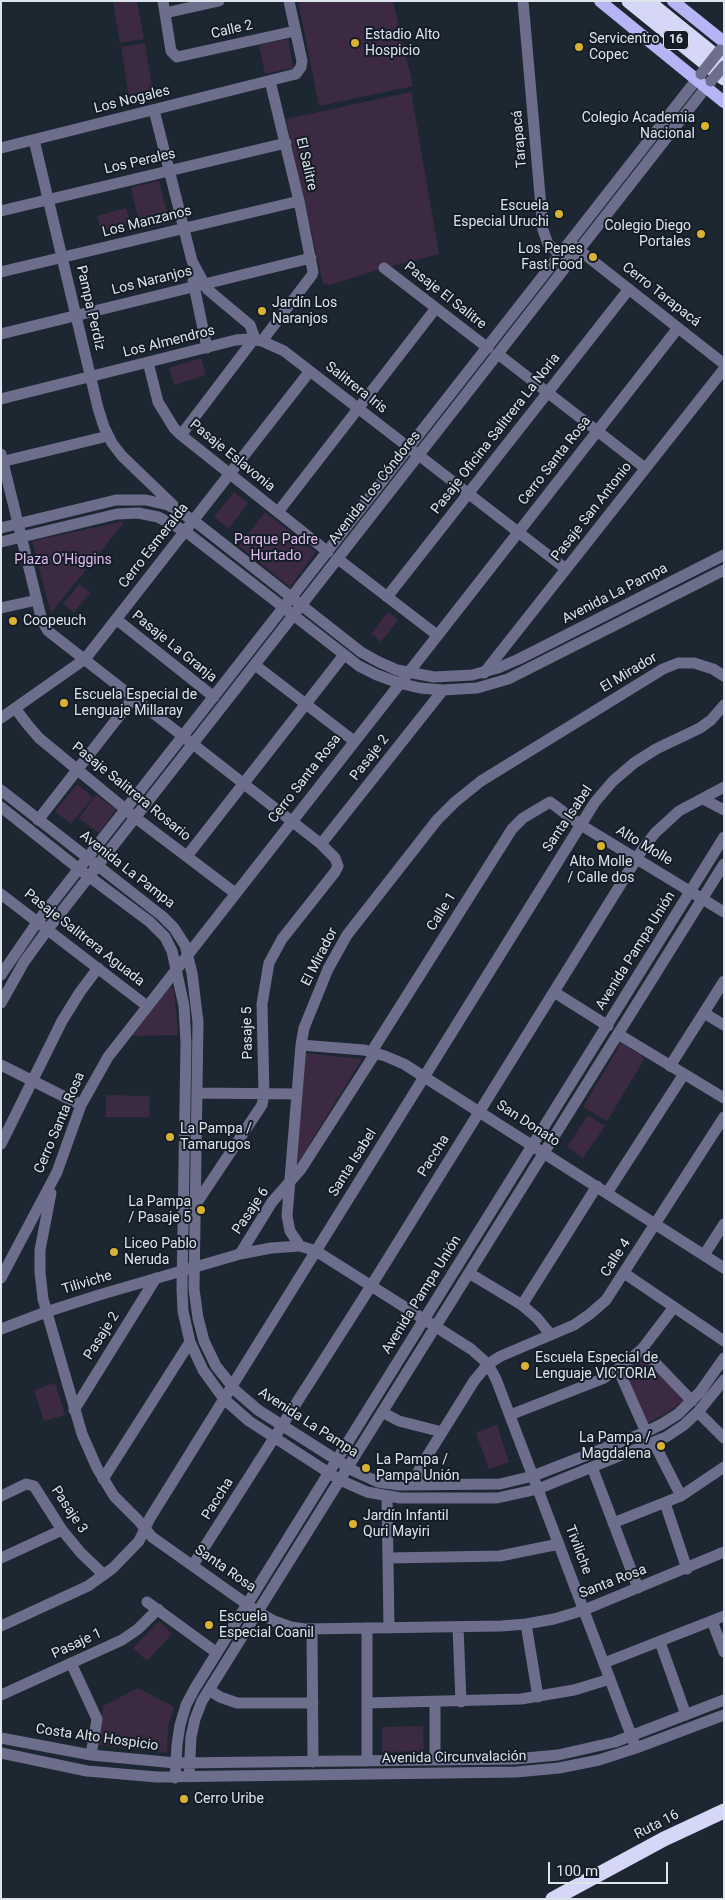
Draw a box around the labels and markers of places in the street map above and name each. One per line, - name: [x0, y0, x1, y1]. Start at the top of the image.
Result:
- place label: Estadio Alto Hospicio: [365, 27, 440, 59]
- place label: Servicentro Copec: [589, 31, 659, 64]
- marker: Estadio Alto Hospicio: [349, 37, 361, 49]
- marker: Servicentro Copec: [573, 41, 585, 53]
- place label: Colegio Academia Nacional: [582, 110, 695, 142]
- marker: Colegio Academia Nacional: [699, 120, 711, 132]
- place label: Escuela Especial Uruchi: [453, 198, 549, 230]
- marker: Escuela Especial Uruchi: [553, 208, 565, 220]
- place label: Colegio Diego Portales: [604, 218, 691, 250]
- marker: Colegio Diego Portales: [695, 228, 707, 240]
- place label: Los Pepes Fast Food: [518, 241, 583, 274]
- marker: Los Pepes Fast Food: [587, 251, 599, 263]
- place label: Jardín Los Naranjos: [272, 295, 337, 328]
- marker: Jardín Los Naranjos: [256, 305, 268, 317]
- place label: Coopeuch: [23, 613, 86, 629]
- marker: Coopeuch: [7, 615, 19, 627]
- place label: Escuela Especial de Lenguaje Millaray: [74, 687, 197, 720]
- marker: Escuela Especial de Lenguaje Millaray: [58, 697, 70, 709]
- marker: Alto Molle / Calle dos: [595, 840, 607, 852]
- place label: Alto Molle / Calle dos: [568, 854, 634, 886]
- place label: La Pampa / Tamarugos: [180, 1121, 252, 1154]
- marker: La Pampa / Tamarugos: [164, 1131, 176, 1143]
- place label: La Pampa / Pasaje 5: [128, 1194, 191, 1226]
- marker: La Pampa / Pasaje 5: [195, 1204, 207, 1216]
- place label: Liceo Pablo Neruda: [124, 1236, 197, 1268]
- marker: Liceo Pablo Neruda: [108, 1246, 120, 1258]
- place label: Escuela Especial de Lenguaje VICTORIA: [535, 1350, 658, 1382]
- marker: Escuela Especial de Lenguaje VICTORIA: [519, 1360, 531, 1372]
- place label: La Pampa / Magdalena: [579, 1430, 651, 1462]
- marker: La Pampa / Magdalena: [655, 1440, 667, 1452]
- place label: La Pampa / Pampa Unión: [376, 1452, 460, 1484]
- marker: La Pampa / Pampa Unión: [360, 1462, 372, 1474]
- place label: Jardín Infantil Quri Mayiri: [363, 1508, 449, 1540]
- marker: Jardín Infantil Quri Mayiri: [347, 1518, 359, 1530]
- place label: Escuela Especial Coanil: [219, 1609, 314, 1641]
- marker: Escuela Especial Coanil: [203, 1619, 215, 1631]
- place label: Cerro Uribe: [194, 1791, 264, 1807]
- marker: Cerro Uribe: [178, 1793, 190, 1805]

